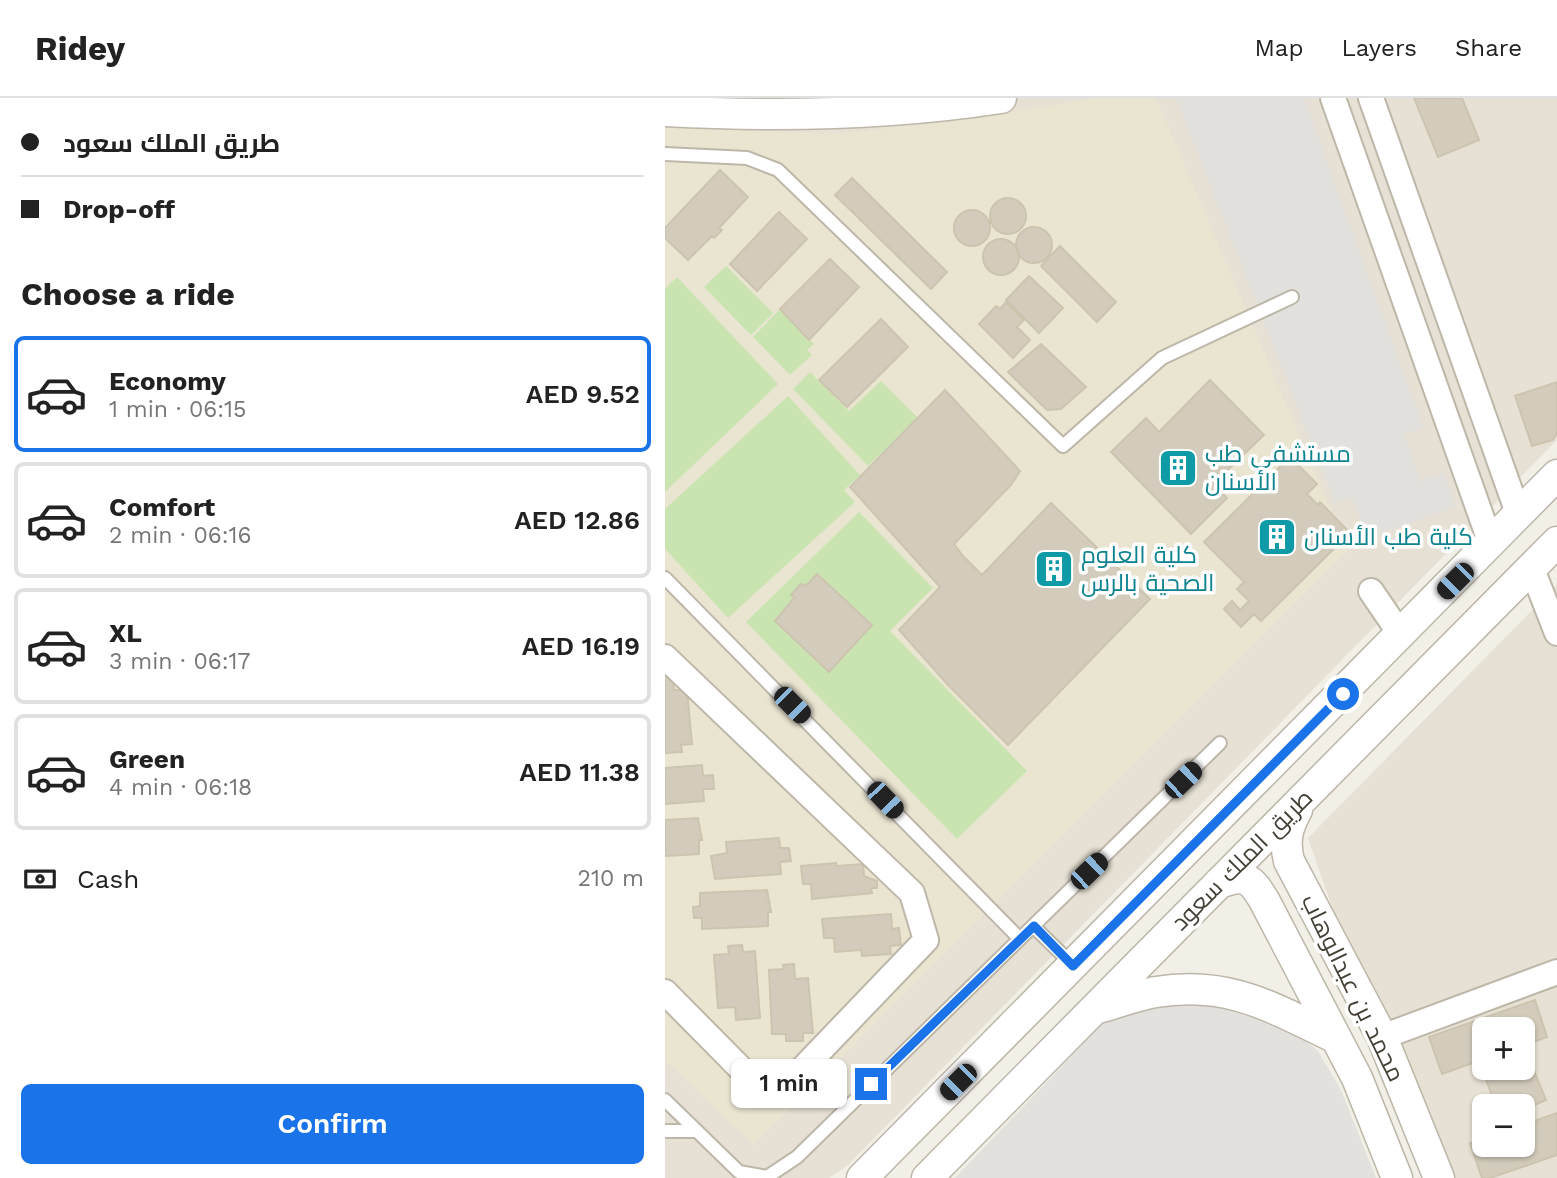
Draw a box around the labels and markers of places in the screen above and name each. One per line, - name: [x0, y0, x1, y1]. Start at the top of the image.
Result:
- place label: مستشفى طب الأسنان: [1205, 440, 1351, 496]
- building icon: مستشفى طب الأسنان: [1157, 447, 1199, 489]
- building icon: كلية طب الأسنان: [1256, 516, 1298, 558]
- place label: كلية طب الأسنان: [1304, 523, 1473, 551]
- place label: كلية العلوم الصحية بالرس: [1081, 541, 1214, 597]
- building icon: كلية العلوم الصحية بالرس: [1033, 548, 1075, 590]

